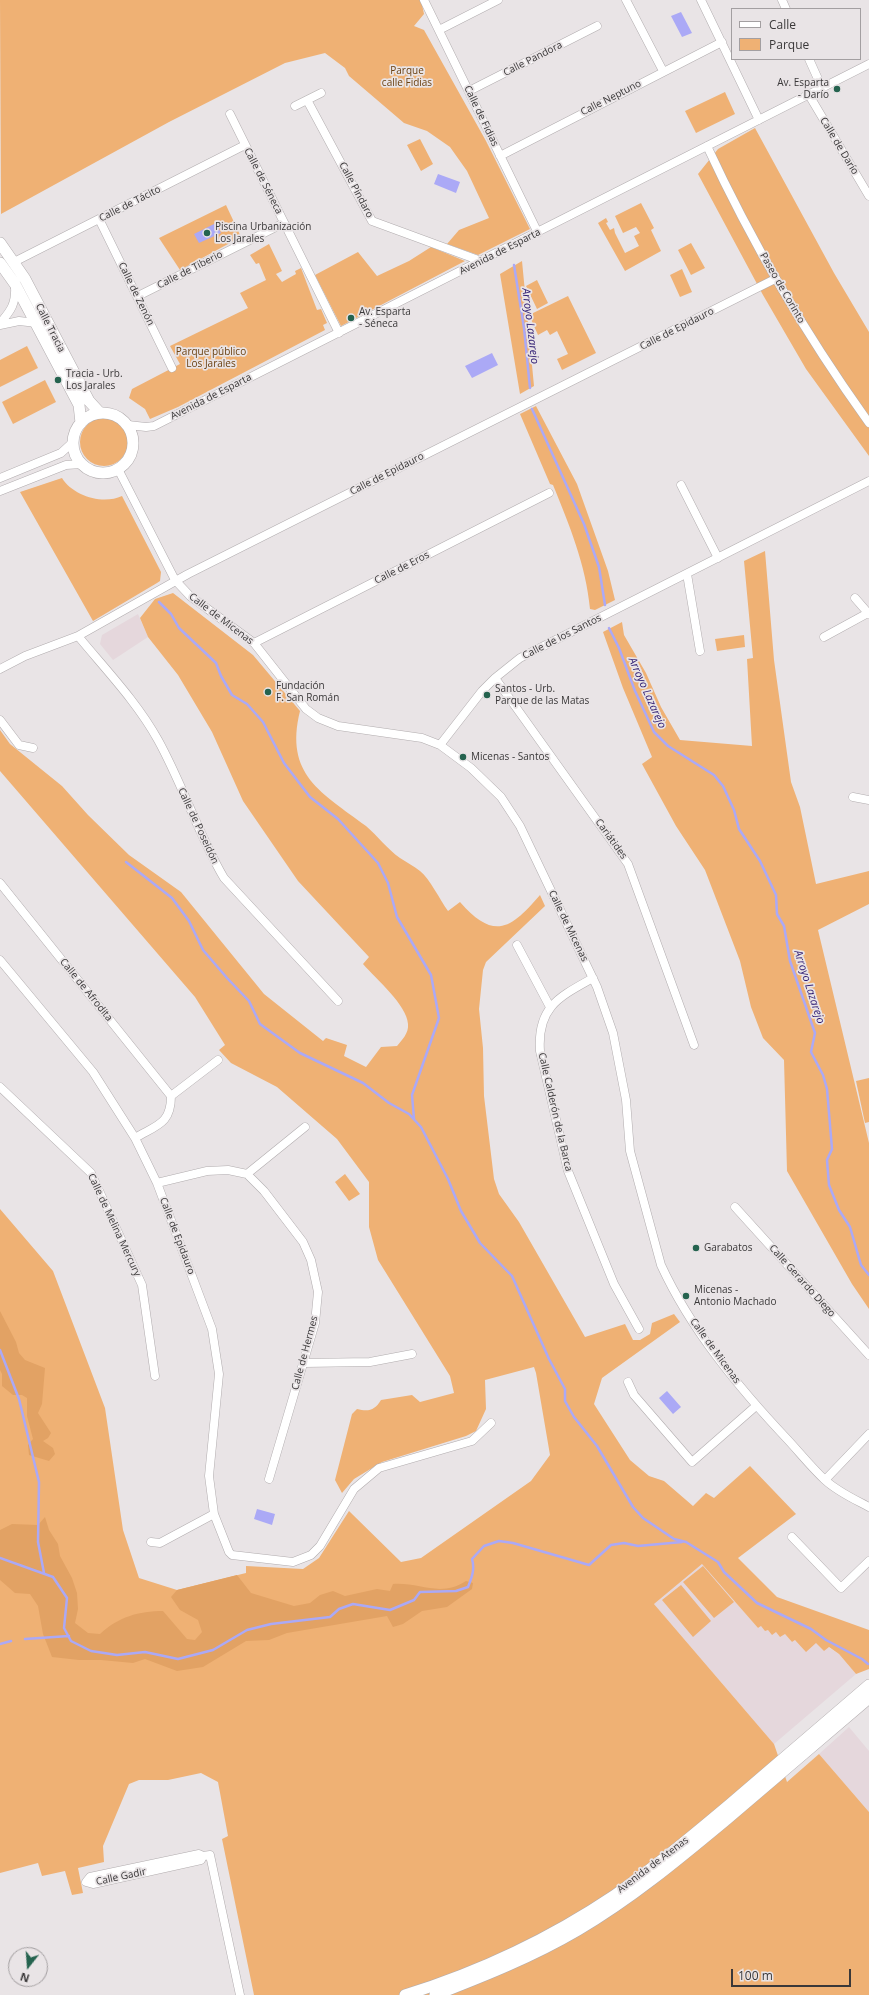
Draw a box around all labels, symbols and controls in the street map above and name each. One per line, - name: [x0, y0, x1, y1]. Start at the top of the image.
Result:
- legend: [731, 8, 861, 60]
- text: Calle: [769, 16, 796, 33]
- text: Parque: [769, 36, 809, 53]
- street label: Calle Pandora: [501, 39, 565, 79]
- park label: Parque calle Fidias: [382, 65, 432, 88]
- place label: Av. Esparta - Darío: [777, 77, 829, 100]
- street label: Calle Neptuno: [579, 78, 643, 118]
- street label: Calle de Fidias: [461, 84, 501, 148]
- marker: Av. Esparta - Darío: [832, 84, 842, 94]
- street label: Calle de Darío: [817, 115, 861, 177]
- street label: Calle de Séneca: [241, 146, 285, 216]
- street label: Calle Píndaro: [336, 160, 376, 220]
- street label: Calle de Tácito: [97, 183, 163, 225]
- place label: Piscina Urbanización Los Jarales: [215, 221, 311, 244]
- street label: Avenida de Esparta: [457, 226, 543, 278]
- marker: Piscina Urbanización Los Jarales: [202, 228, 212, 238]
- street label: Calle de Tiberio: [155, 248, 225, 292]
- street label: Paseo de Corinto: [757, 251, 807, 325]
- street label: Calle de Zenón: [115, 260, 157, 328]
- water label: Arroyo Lazarejo: [519, 287, 541, 365]
- street label: Calle Tracia: [33, 302, 67, 354]
- street label: Calle de Epidauro: [638, 305, 716, 353]
- place label: Av. Esparta - Séneca: [359, 306, 411, 330]
- marker: Av. Esparta - Séneca: [346, 313, 356, 323]
- park label: Parque público Los Jarales: [176, 346, 246, 370]
- place label: Tracia - Urb. Los Jarales: [66, 368, 123, 392]
- street label: Avenida de Esparta: [168, 371, 254, 423]
- marker: Tracia - Urb. Los Jarales: [53, 375, 63, 385]
- street label: Calle de Epidauro: [348, 450, 426, 498]
- street label: Calle de Eros: [373, 549, 431, 587]
- street label: Calle de Micenas: [186, 591, 256, 647]
- street label: Calle de los Santos: [521, 612, 603, 662]
- water label: Arroyo Lazarejo: [625, 655, 669, 731]
- place label: Fundación F. San Román: [276, 680, 339, 704]
- place label: Santos - Urb. Parque de las Matas: [495, 683, 589, 706]
- marker: Fundación F. San Román: [263, 687, 273, 697]
- marker: Santos - Urb. Parque de las Matas: [482, 690, 492, 700]
- place label: Micenas - Santos: [471, 751, 549, 763]
- marker: Micenas - Santos: [458, 752, 468, 762]
- street label: Calle de Poseidón: [175, 786, 221, 866]
- street label: Cariátides: [592, 817, 630, 861]
- street label: Calle de Micenas: [546, 888, 590, 964]
- water label: Arroyo Lazarejo: [791, 949, 827, 1025]
- street label: Calle de Afrodita: [57, 956, 115, 1024]
- street label: Calle Calderón de la Barca: [535, 1051, 575, 1173]
- street label: Calle de Melina Mercury: [85, 1172, 143, 1278]
- street label: Calle de Epidauro: [157, 1196, 197, 1276]
- place label: Garabatos: [704, 1242, 752, 1254]
- street label: Calle Gerardo Diego: [766, 1242, 838, 1320]
- marker: Garabatos: [691, 1243, 701, 1253]
- place label: Micenas - Antonio Machado: [694, 1284, 776, 1308]
- marker: Micenas - Antonio Machado: [681, 1291, 691, 1301]
- street label: Calle de Hermes: [289, 1315, 321, 1391]
- street label: Calle de Micenas: [687, 1316, 743, 1386]
- street label: Avenida de Atenas: [615, 1834, 691, 1896]
- street label: Calle Gadir: [95, 1866, 147, 1888]
- north arrow: [8, 1947, 48, 1987]
- scale bar: [733, 1961, 853, 1987]
- text: 100 m: [738, 1967, 773, 1984]
- text: N: [18, 1970, 31, 1986]

